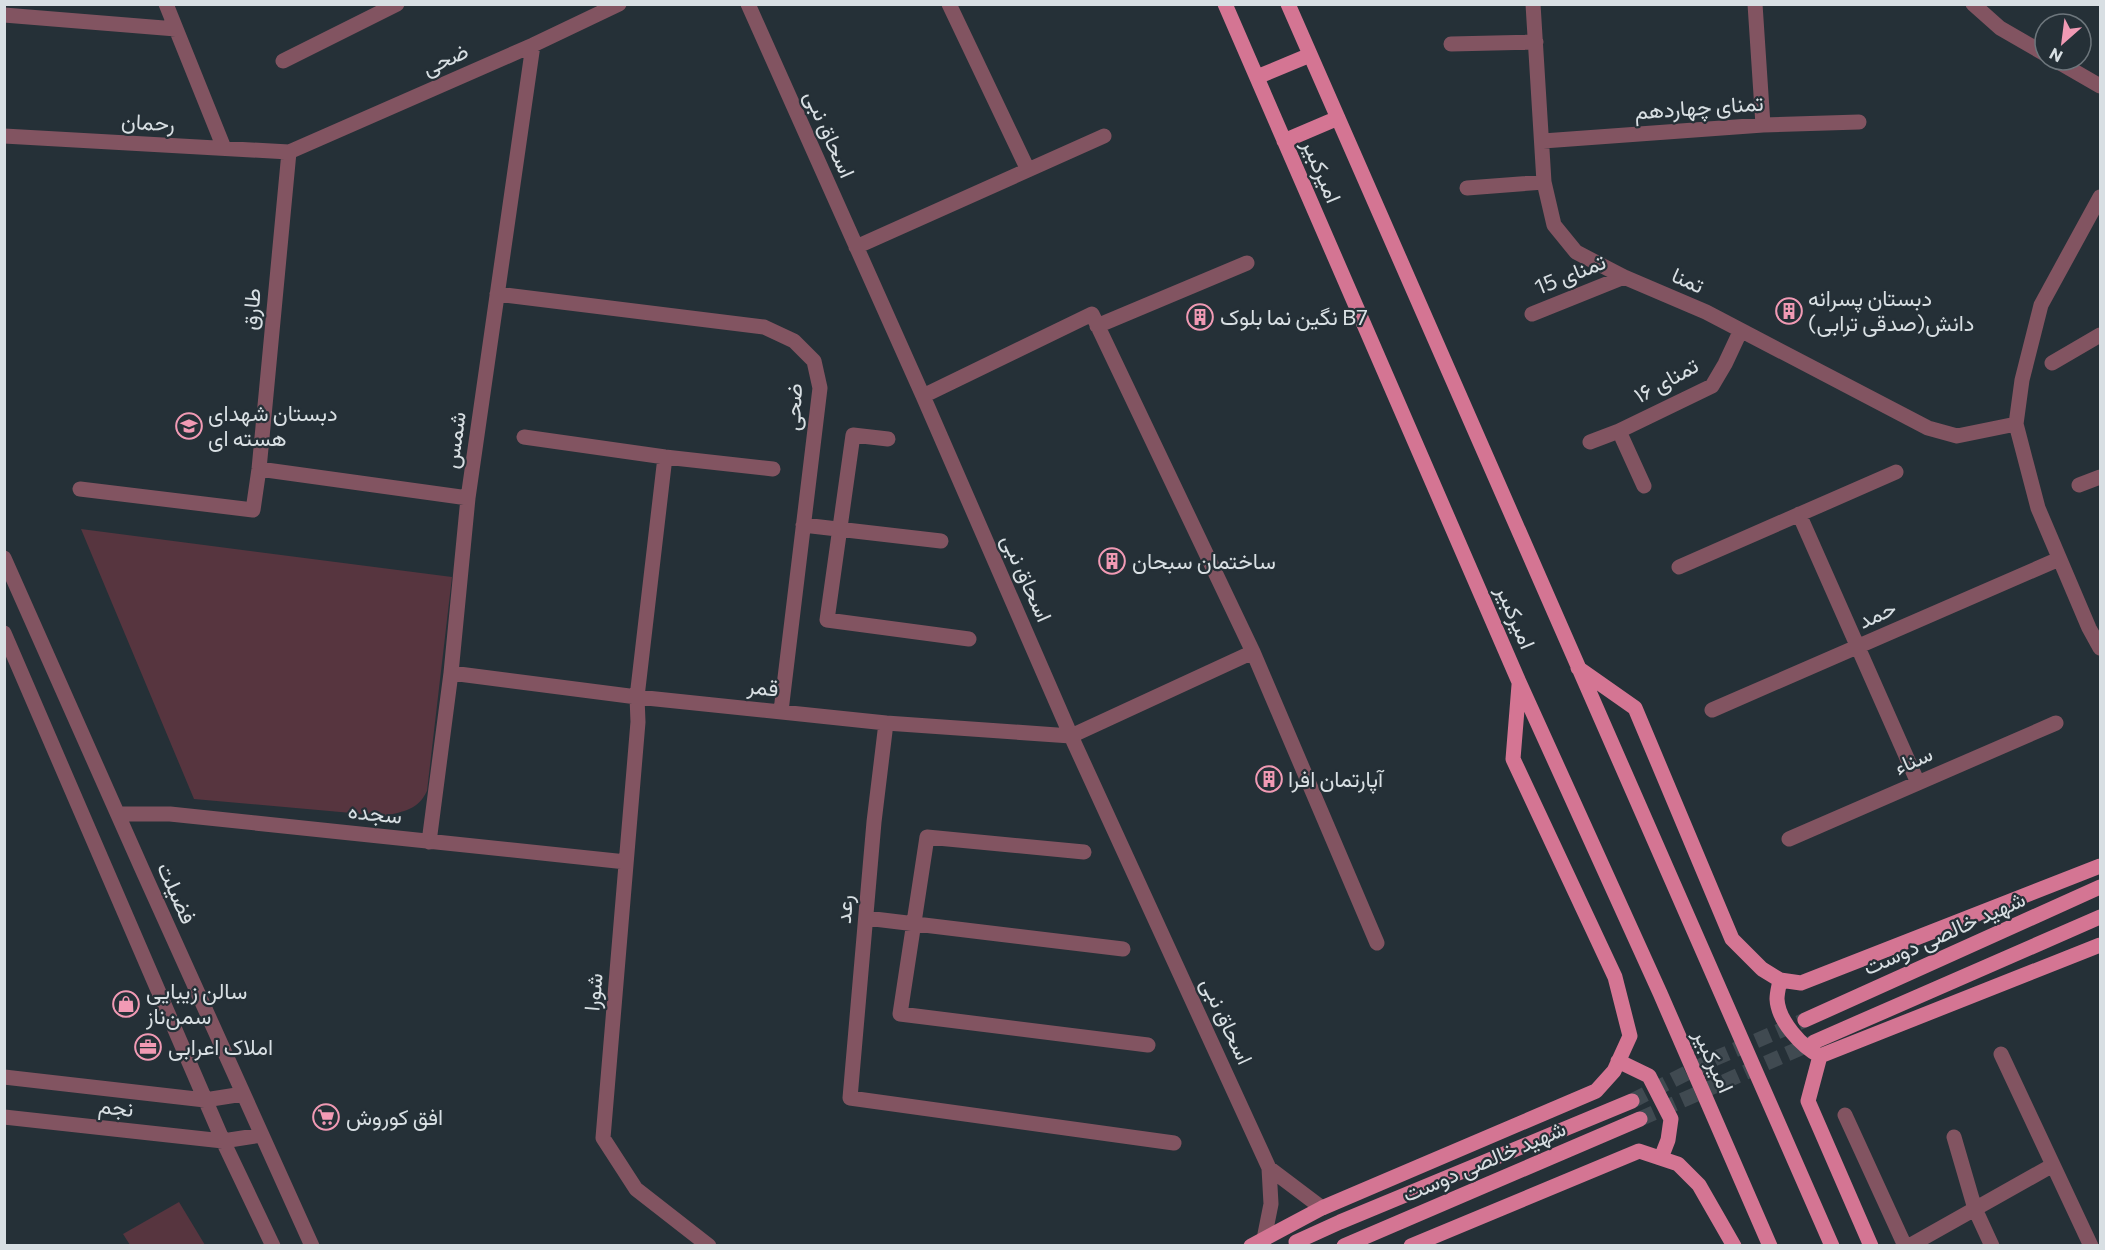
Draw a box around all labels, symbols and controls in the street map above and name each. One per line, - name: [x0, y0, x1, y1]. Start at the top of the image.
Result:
- north arrow: [2033, 12, 2093, 72]
- street label: ضحی: [418, 37, 472, 81]
- text: N: [2046, 44, 2065, 67]
- street label: اسحاق نبی: [798, 86, 862, 182]
- street label: تمنای چهاردهم: [1634, 89, 1765, 126]
- street label: رحمان: [120, 107, 176, 137]
- street label: امیرکبیر: [1296, 134, 1348, 207]
- street label: تمنای 15: [1530, 247, 1610, 301]
- street label: تمنا: [1668, 261, 1709, 299]
- place label: دبستان پسرانه دانش(صدقی ترابی): [1808, 284, 1974, 337]
- street label: طارق: [235, 287, 267, 331]
- building icon: دبستان پسرانه دانش(صدقی ترابی): [1774, 296, 1804, 326]
- building icon: نگین نما بلوک B7: [1185, 302, 1215, 332]
- place label: نگین نما بلوک B7: [1220, 303, 1368, 331]
- street label: تمنای ۱۶: [1629, 351, 1703, 409]
- street label: ضحی: [778, 382, 808, 432]
- place label: دبستان شهدای هسته ای: [208, 399, 338, 452]
- street label: شمس: [436, 410, 472, 470]
- school or university icon: دبستان شهدای هسته ای: [174, 411, 204, 441]
- street label: اسحاق نبی: [995, 530, 1059, 626]
- building icon: ساختمان سبحان: [1097, 546, 1127, 576]
- place label: ساختمان سبحان: [1132, 547, 1276, 574]
- street label: امیرکبیر: [1490, 580, 1542, 653]
- street label: حمد: [1853, 593, 1900, 634]
- street label: قمر: [745, 671, 780, 703]
- street label: سناء: [1889, 739, 1936, 780]
- building icon: آپارتمان افرا: [1254, 764, 1284, 794]
- place label: آپارتمان افرا: [1288, 765, 1385, 794]
- street label: سجده: [347, 796, 403, 829]
- street label: فضیلت: [152, 858, 203, 928]
- street label: شهید خالصی دوست: [1859, 885, 2029, 981]
- street label: رعد: [829, 893, 859, 925]
- street label: شورا: [577, 972, 609, 1012]
- street label: اسحاق نبی: [1195, 973, 1259, 1069]
- place label: سالن زیبایی سمن‌ناز: [145, 977, 247, 1030]
- shop icon: سالن زیبایی سمن‌ناز: [111, 989, 141, 1019]
- street label: امیرکبیر: [1687, 1024, 1740, 1097]
- office icon: املاک اعرابی: [133, 1032, 163, 1062]
- place label: املاک اعرابی: [168, 1033, 273, 1061]
- street label: نجم: [97, 1091, 135, 1124]
- supermarket icon: افق کوروش: [311, 1102, 341, 1132]
- place label: افق کوروش: [346, 1103, 443, 1131]
- street label: شهید خالصی دوست: [1398, 1114, 1570, 1208]

